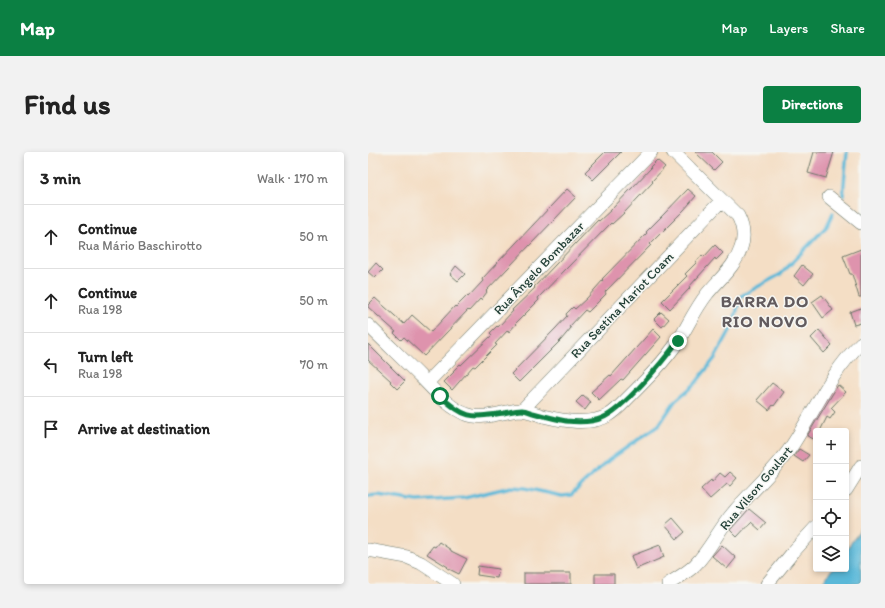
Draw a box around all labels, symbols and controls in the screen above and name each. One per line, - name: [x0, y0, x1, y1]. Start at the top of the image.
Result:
- text: Map: [20, 17, 55, 40]
- text: Map: [722, 20, 747, 37]
- text: Layers: [769, 20, 808, 37]
- text: Share: [830, 20, 865, 37]
- button: Directions: [763, 86, 861, 123]
- text: Find us: [24, 87, 111, 121]
- text: 3 min: [40, 168, 81, 188]
- text: Walk · 170 m: [257, 171, 328, 186]
- street label: Rua Ângelo Bombazar: [491, 218, 588, 318]
- text: Continue: [78, 220, 137, 238]
- icon: ahead: [40, 226, 62, 248]
- text: 50 m: [299, 229, 328, 244]
- text: Rua Mário Baschirotto: [78, 238, 202, 253]
- street label: Rua Sestina Mariot Coam: [568, 249, 676, 361]
- text: Continue: [78, 284, 137, 302]
- icon: ahead: [40, 290, 62, 312]
- district label: BARRA DO RIO NOVO: [721, 291, 809, 331]
- text: 50 m: [299, 293, 328, 308]
- text: Rua 198: [78, 302, 122, 317]
- route end: [669, 332, 687, 350]
- text: Turn left: [78, 348, 133, 366]
- icon: left: [40, 354, 62, 376]
- text: 70 m: [300, 357, 328, 372]
- text: Rua 198: [78, 366, 122, 381]
- route start: [431, 387, 449, 405]
- icon: arrive: [40, 418, 62, 440]
- text: Arrive at destination: [78, 420, 210, 438]
- map controls: [813, 428, 849, 572]
- button: +: [813, 428, 849, 464]
- street label: Rua Vilson Goulart: [717, 443, 795, 533]
- button: −: [813, 464, 849, 500]
- button: locate: [813, 500, 849, 536]
- button: layers: [813, 536, 849, 572]

